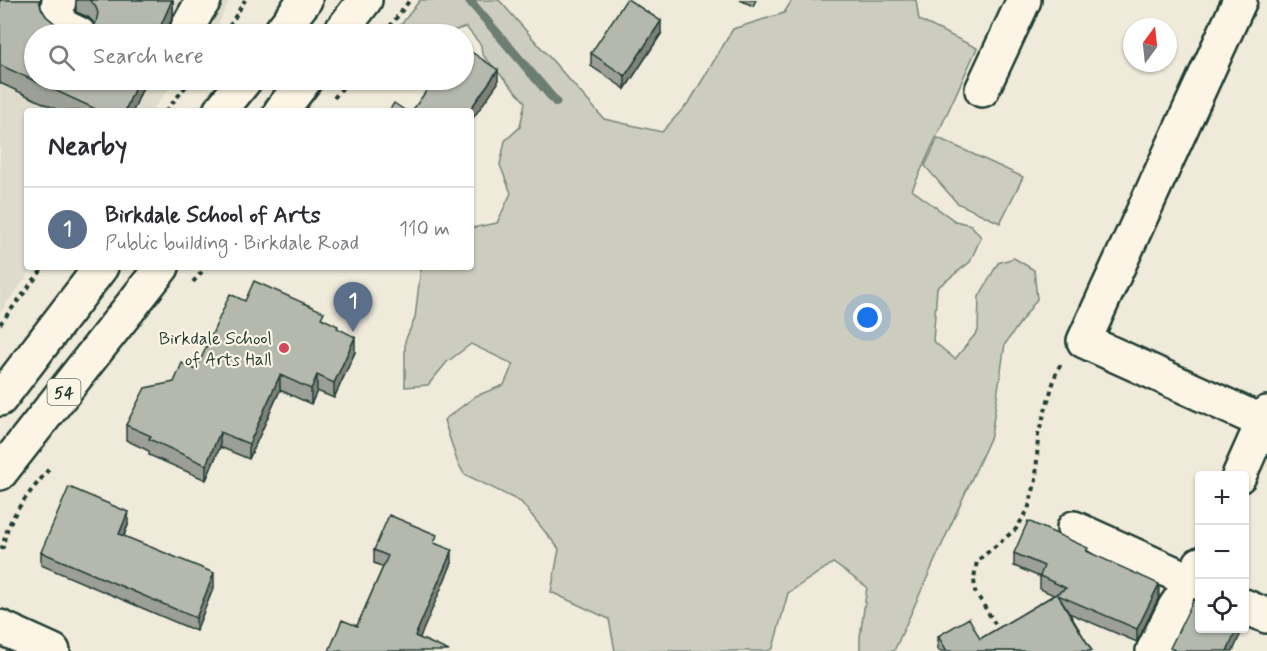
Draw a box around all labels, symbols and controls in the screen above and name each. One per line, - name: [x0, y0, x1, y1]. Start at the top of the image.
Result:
- north arrow: [1123, 18, 1177, 72]
- search box: [24, 24, 474, 90]
- icon: search: [45, 41, 78, 74]
- text: Search here: [93, 43, 204, 71]
- text: Nearby: [48, 130, 127, 164]
- text: Birkdale School of Arts: [105, 202, 321, 230]
- text: 1: [63, 216, 72, 243]
- text: 110 m: [399, 216, 450, 243]
- text: Public building · Birkdale Road: [105, 230, 359, 257]
- pin: 1: [334, 282, 372, 332]
- your location: [853, 303, 882, 332]
- place label: Birkdale School of Arts Hall: [159, 327, 272, 372]
- marker: Birkdale School of Arts Hall: [277, 341, 291, 355]
- road number: 54: [48, 379, 80, 405]
- map controls: [1195, 471, 1249, 633]
- button: +: [1195, 471, 1249, 525]
- button: −: [1195, 525, 1249, 579]
- button: locate: [1195, 579, 1249, 633]

